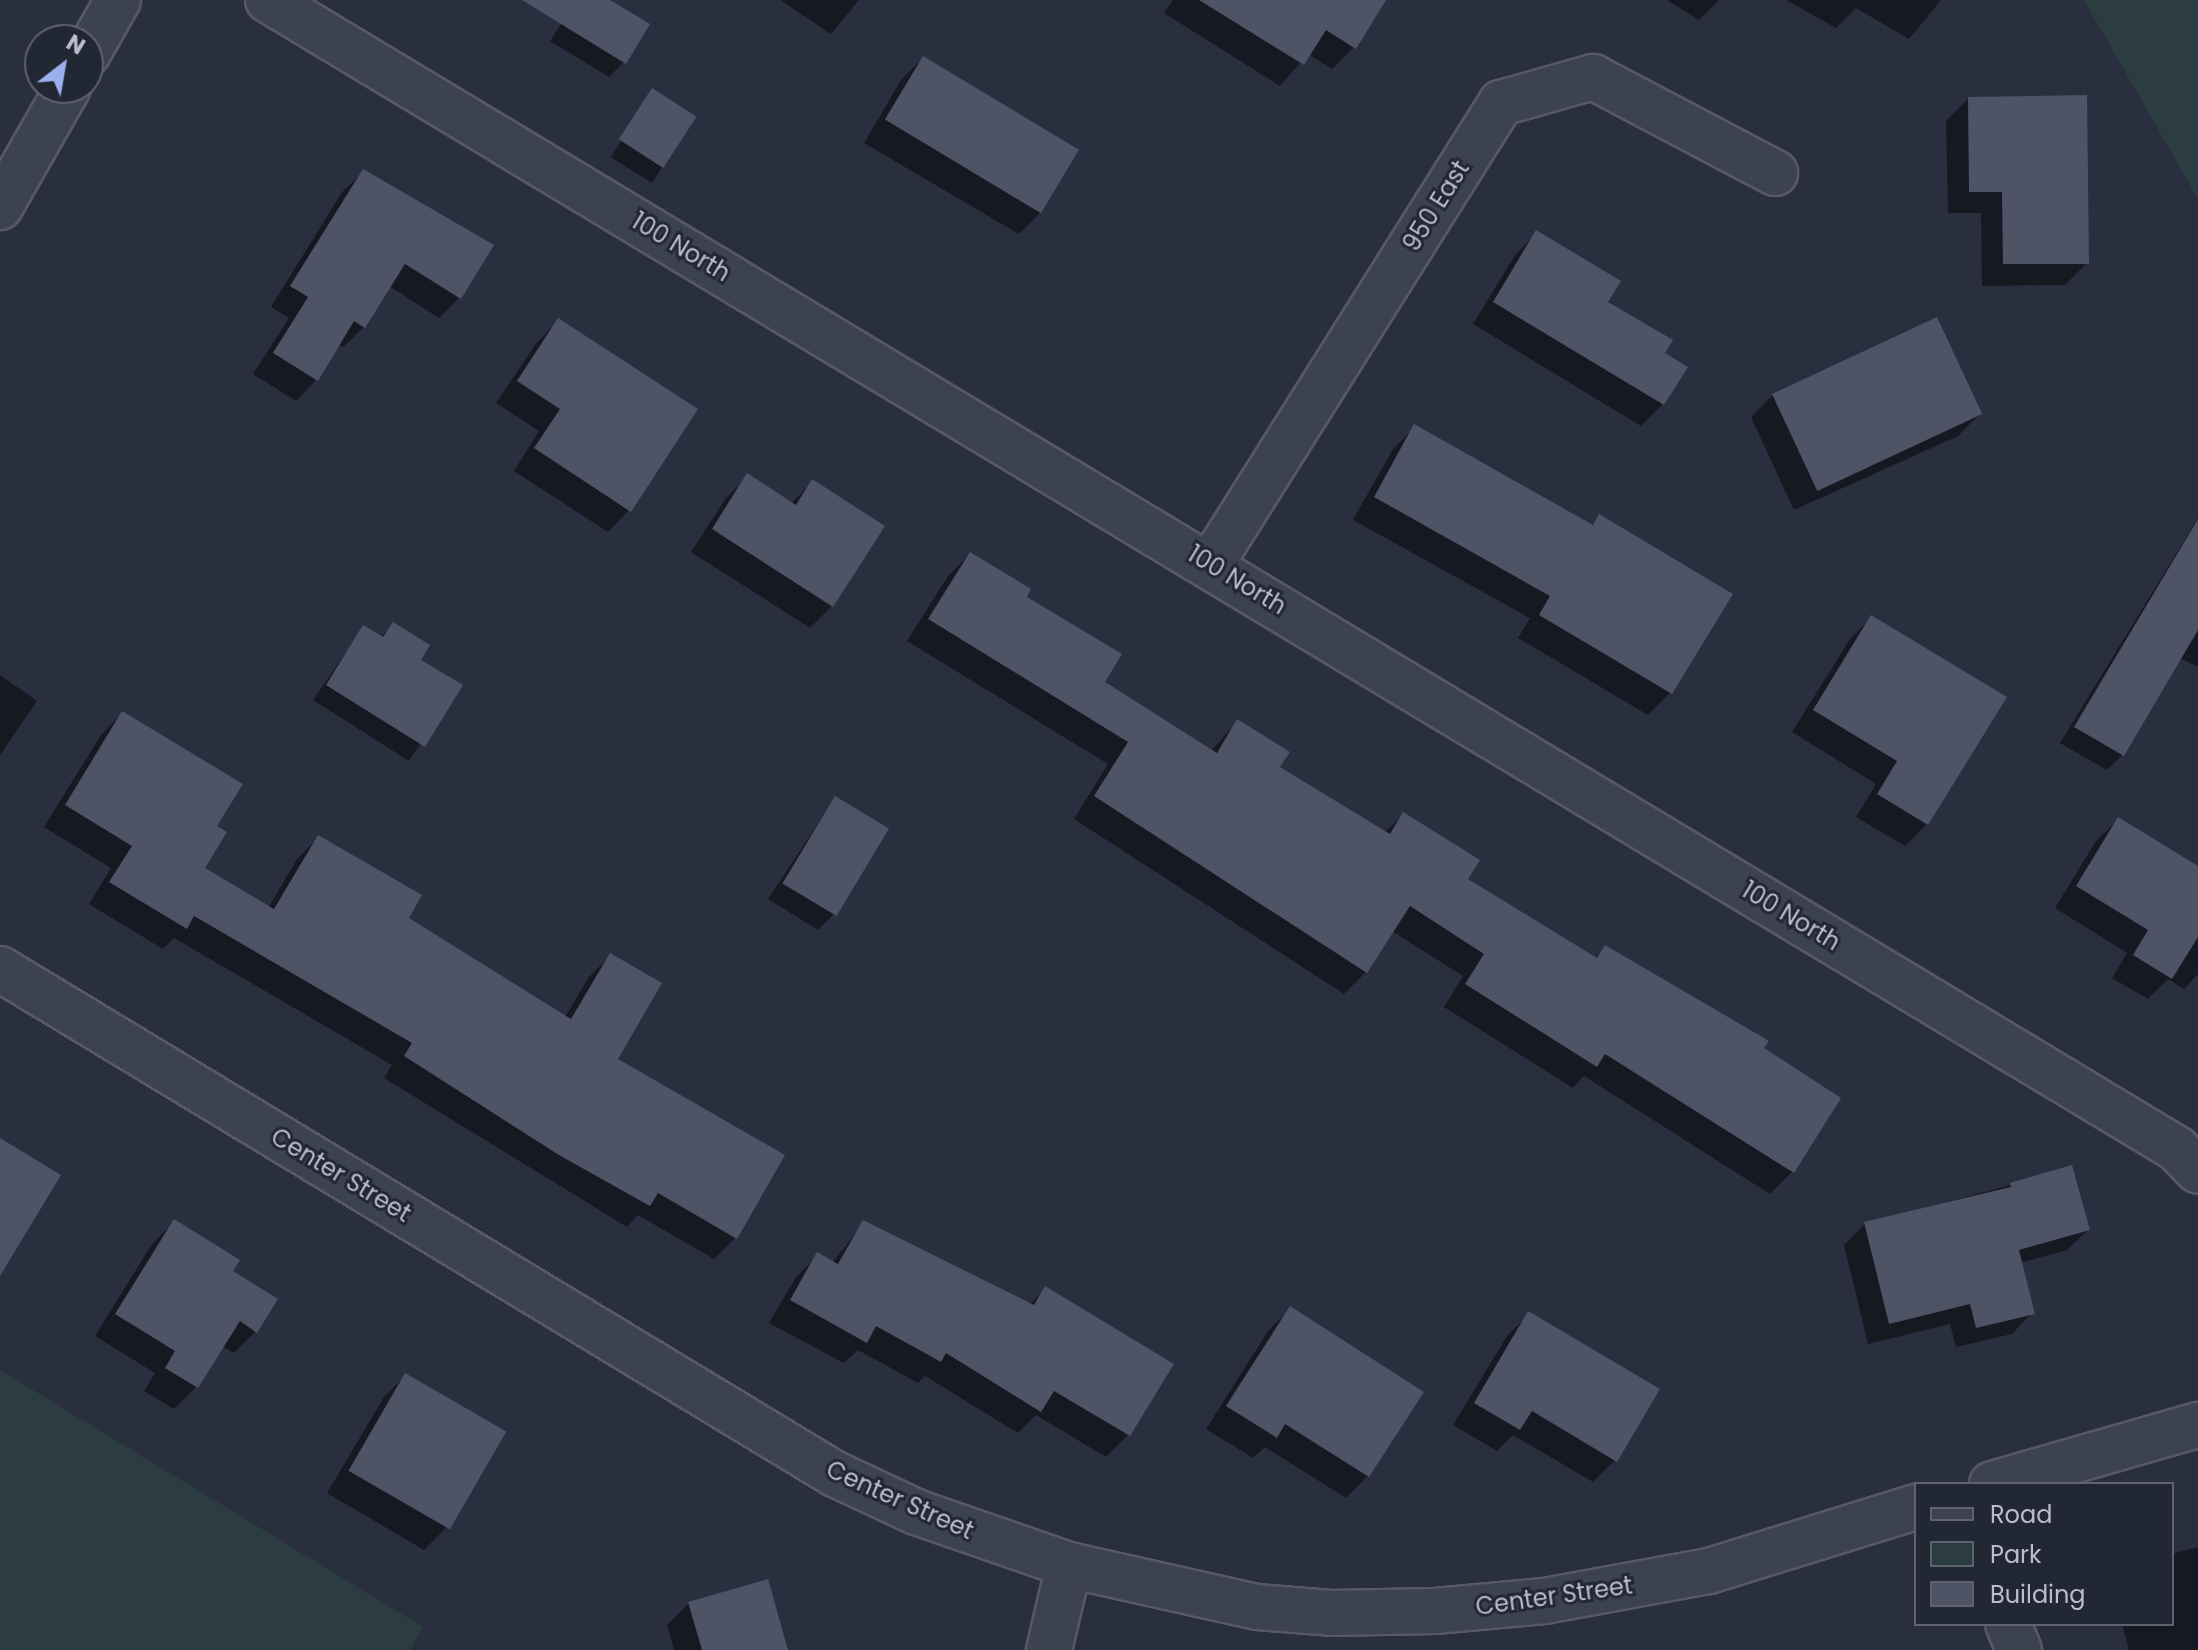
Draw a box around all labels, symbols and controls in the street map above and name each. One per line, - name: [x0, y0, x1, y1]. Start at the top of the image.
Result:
- north arrow: [24, 24, 104, 104]
- text: N: [61, 27, 91, 62]
- street label: 950 East: [1397, 155, 1475, 257]
- street label: 100 North: [627, 206, 735, 288]
- street label: 100 North: [1183, 539, 1291, 621]
- street label: 100 North: [1737, 875, 1845, 957]
- street label: Center Street: [266, 1122, 416, 1228]
- street label: Center Street: [822, 1455, 978, 1545]
- legend: [1914, 1482, 2174, 1626]
- text: Road: [1990, 1498, 2052, 1531]
- text: Park: [1990, 1538, 2041, 1571]
- street label: Center Street: [1474, 1571, 1634, 1621]
- text: Building: [1990, 1578, 2086, 1611]

